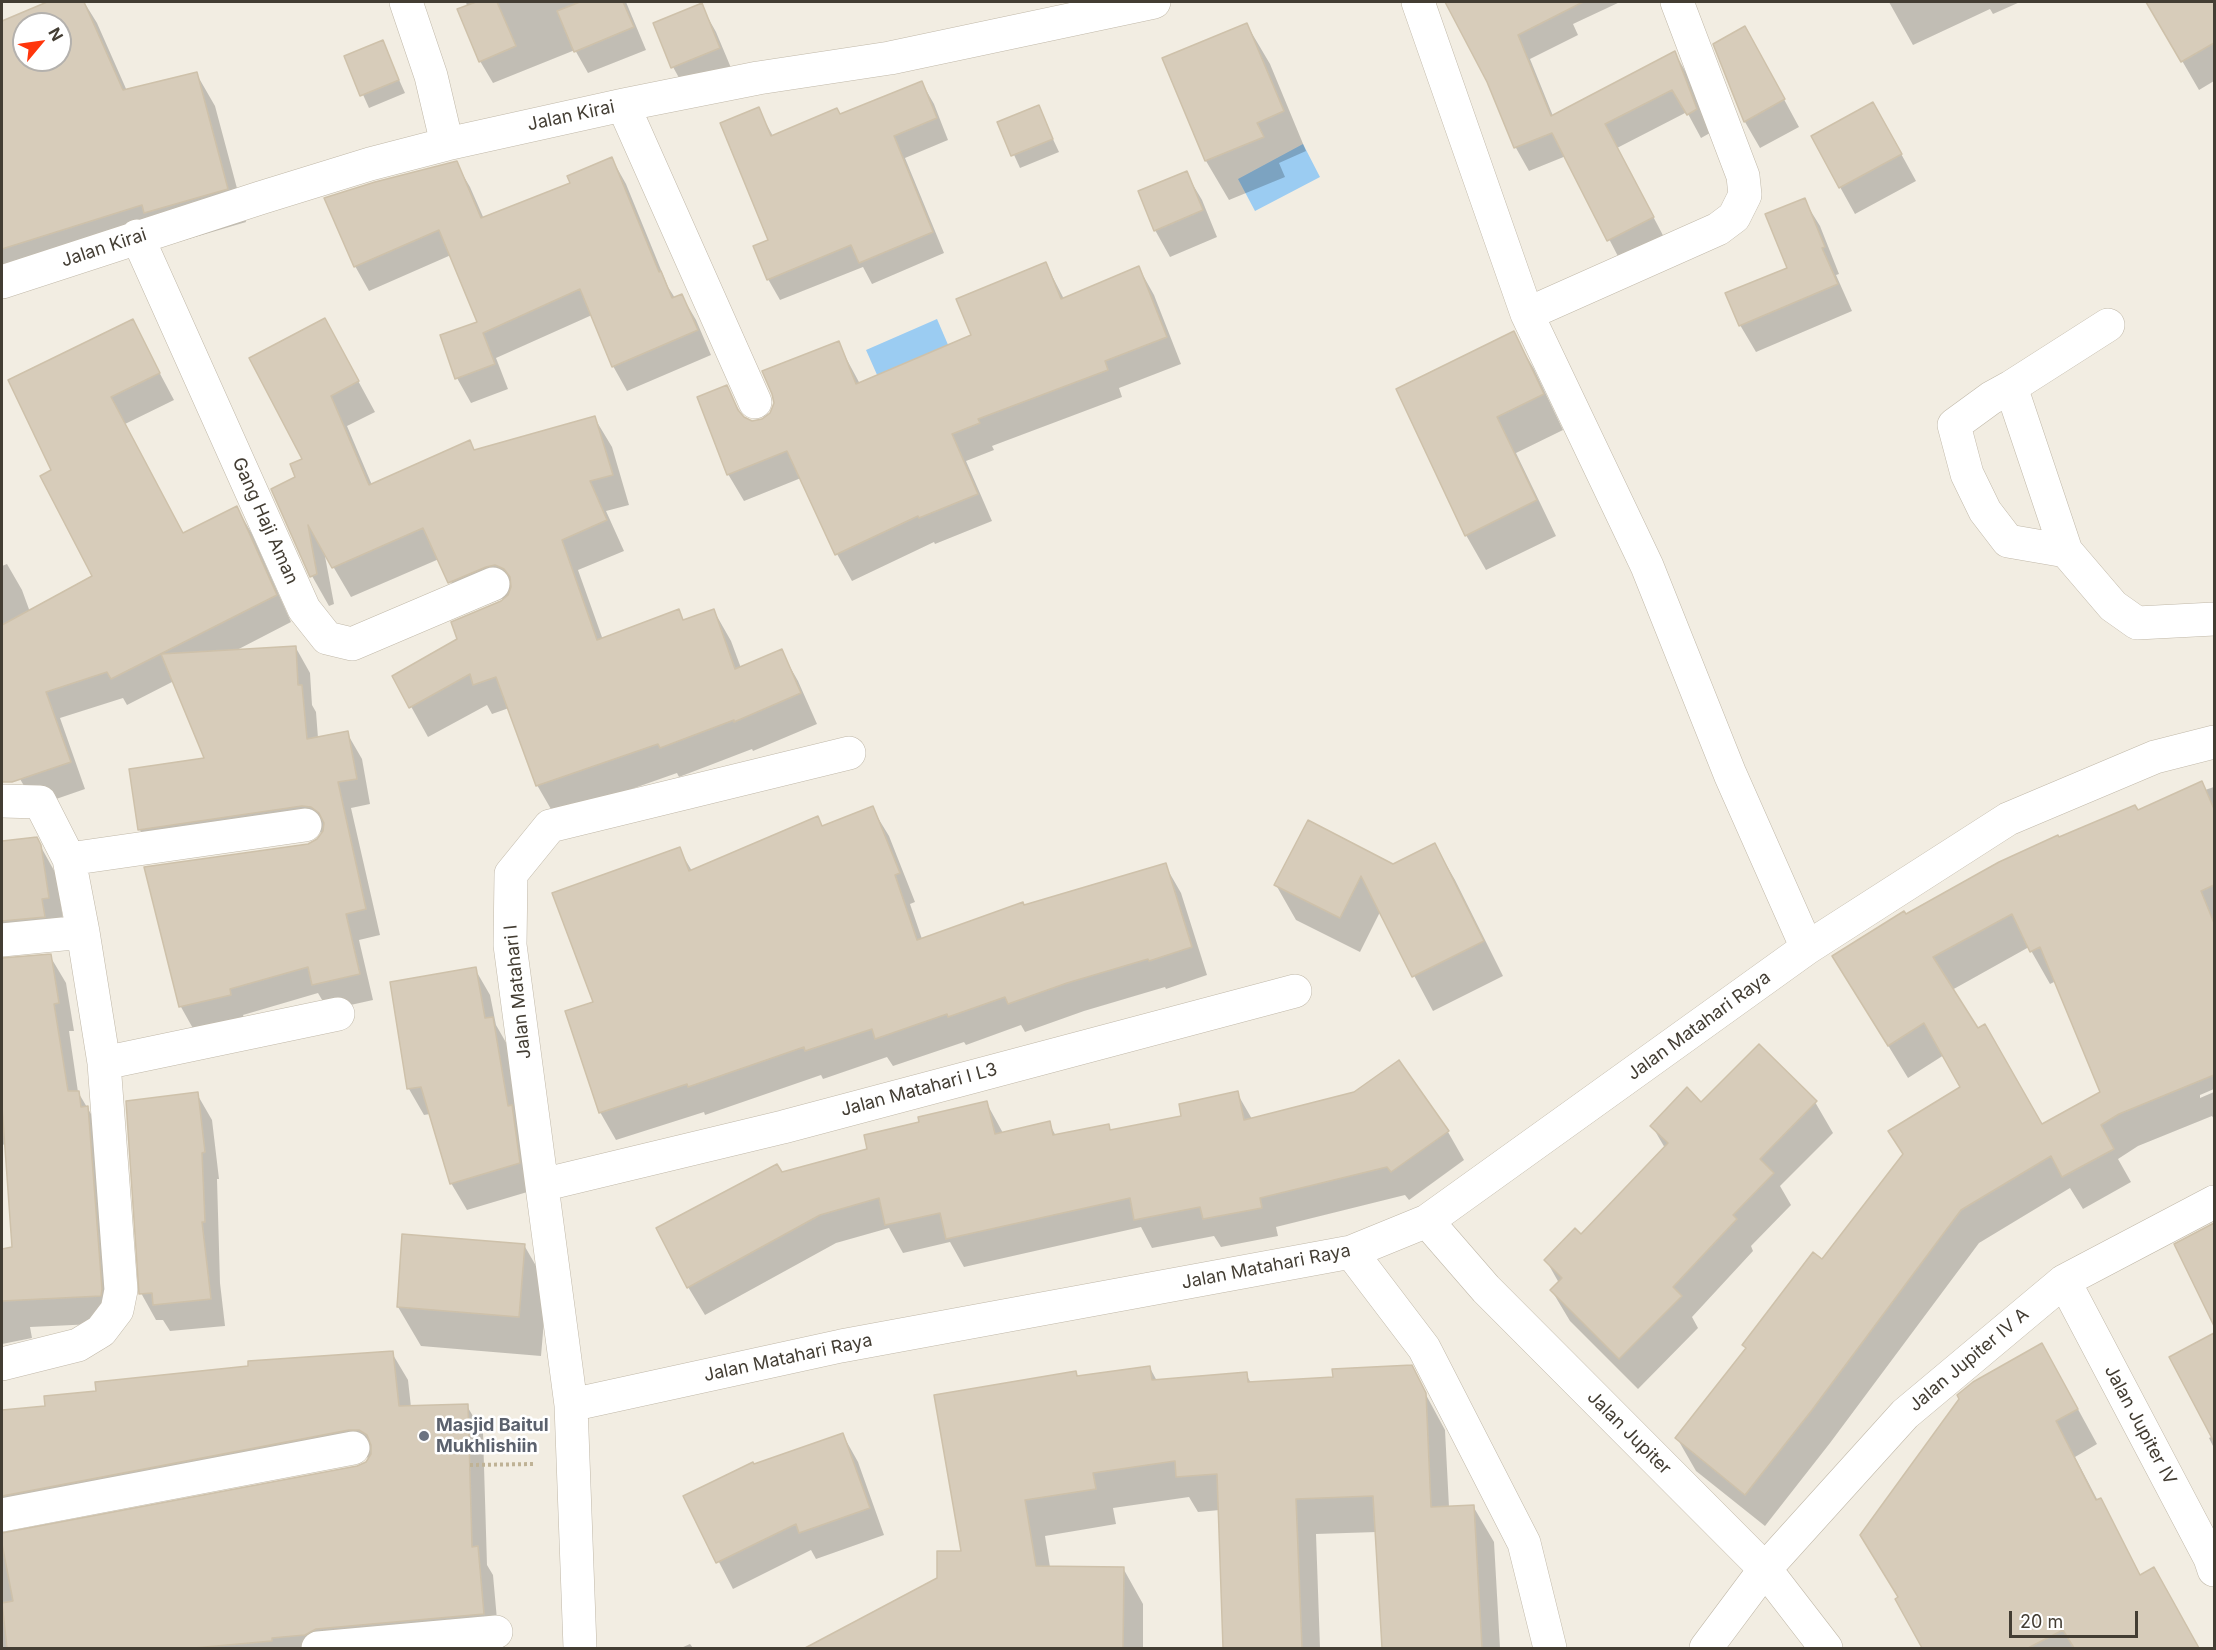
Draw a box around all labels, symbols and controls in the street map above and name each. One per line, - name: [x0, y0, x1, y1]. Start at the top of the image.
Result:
- north arrow: [12, 12, 72, 72]
- text: N: [44, 24, 68, 44]
- street label: Jalan Kirai: [525, 96, 617, 136]
- street label: Jalan Kirai: [59, 224, 149, 272]
- street label: Gang Haji Aman: [227, 454, 303, 588]
- street label: Jalan Matahari I: [500, 924, 536, 1060]
- street label: Jalan Matahari Raya: [1623, 967, 1775, 1085]
- street label: Jalan Matahari I L3: [838, 1059, 1000, 1121]
- street label: Jalan Matahari Raya: [1180, 1240, 1352, 1294]
- street label: Jalan Jupiter IV A: [1905, 1304, 2033, 1416]
- street label: Jalan Matahari Raya: [702, 1330, 874, 1386]
- street label: Jalan Jupiter IV: [2099, 1362, 2181, 1488]
- street label: Jalan Jupiter: [1583, 1387, 1675, 1479]
- place label: Masjid Baitul Mukhlishiin: [436, 1415, 549, 1458]
- marker: Masjid Baitul Mukhlishiin: [417, 1429, 431, 1443]
- scale bar: [2012, 1599, 2141, 1637]
- text: 20 m: [2020, 1611, 2063, 1632]

